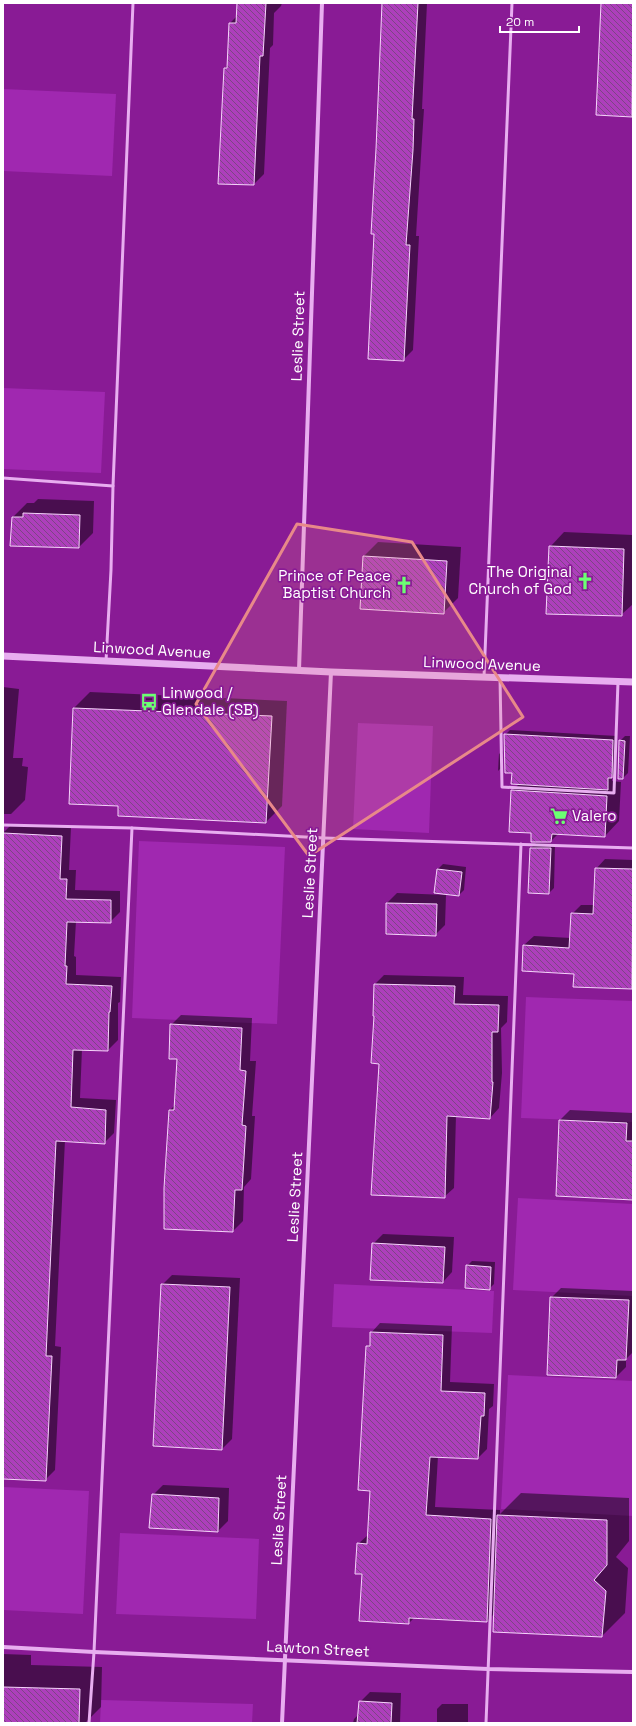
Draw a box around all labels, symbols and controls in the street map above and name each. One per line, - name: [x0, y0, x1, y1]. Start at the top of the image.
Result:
- scale bar: [500, 8, 579, 34]
- text: 20 m: [506, 14, 534, 30]
- street label: Leslie Street: [286, 290, 309, 382]
- place label: The Original Church of God: [468, 562, 572, 598]
- place label: Prince of Peace Baptist Church: [278, 566, 391, 602]
- church icon: The Original Church of God: [575, 571, 595, 591]
- church icon: Prince of Peace Baptist Church: [394, 575, 414, 595]
- street label: Linwood Avenue: [93, 637, 211, 662]
- street label: Linwood Avenue: [423, 652, 541, 675]
- place label: Linwood / Glendale (SB): [162, 683, 259, 720]
- bus stop icon: Linwood / Glendale (SB): [139, 692, 159, 712]
- supermarket icon: Valero: [549, 806, 569, 826]
- place label: Valero: [572, 806, 617, 825]
- street label: Leslie Street: [298, 827, 321, 919]
- street label: Leslie Street: [283, 1151, 306, 1243]
- street label: Leslie Street: [267, 1474, 290, 1566]
- street label: Lawton Street: [266, 1636, 370, 1661]

